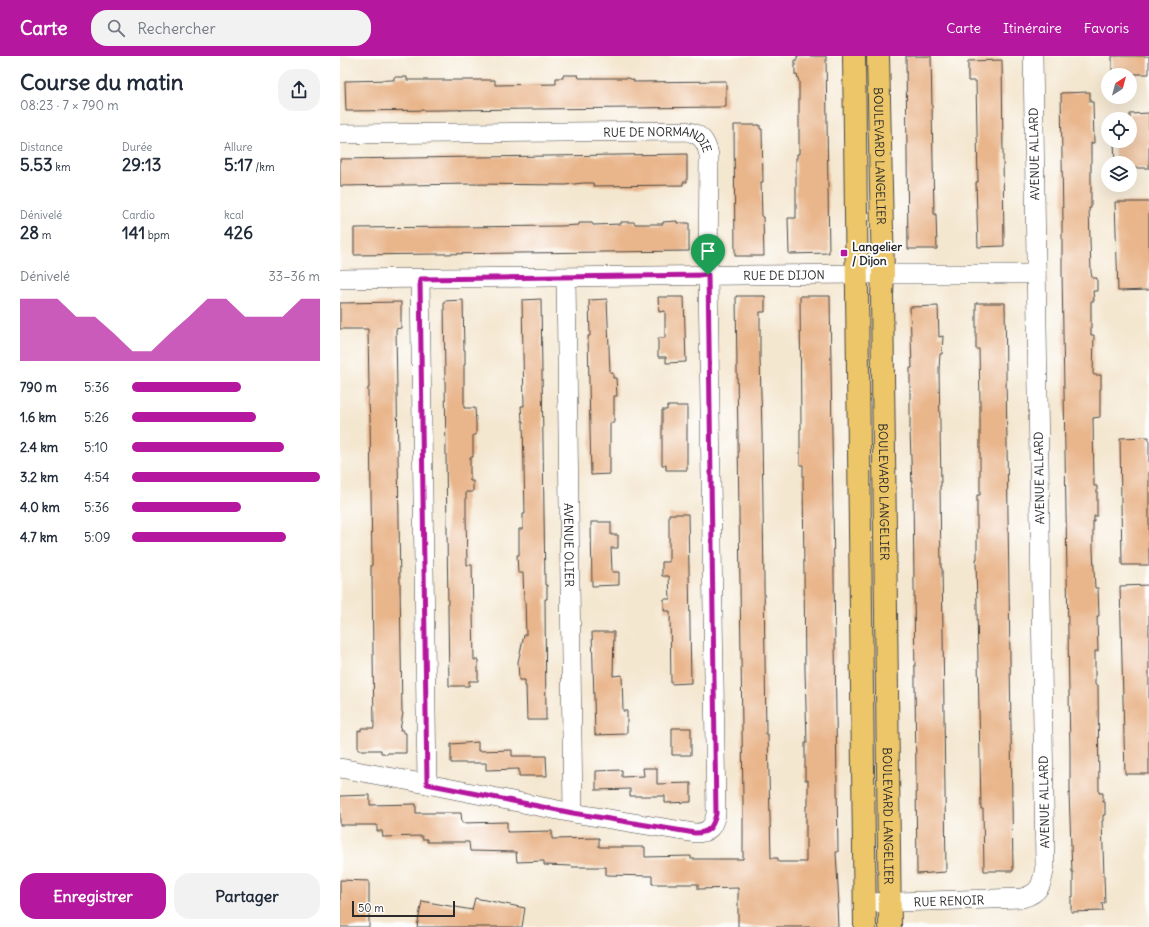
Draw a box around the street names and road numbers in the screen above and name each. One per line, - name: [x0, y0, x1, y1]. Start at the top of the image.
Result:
- street label: BOULEVARD LANGELIER: [871, 87, 889, 225]
- street label: AVENUE ALLARD: [1026, 107, 1042, 201]
- street label: RUE DE NORMANDIE: [603, 123, 716, 154]
- street label: RUE DE DIJON: [743, 267, 825, 283]
- street label: BOULEVARD LANGELIER: [876, 423, 893, 561]
- street label: AVENUE ALLARD: [1031, 431, 1047, 525]
- street label: AVENUE OLIER: [561, 503, 578, 587]
- street label: BOULEVARD LANGELIER: [880, 747, 897, 885]
- street label: AVENUE ALLARD: [1036, 755, 1052, 849]
- street label: RUE RENOIR: [913, 892, 985, 909]

